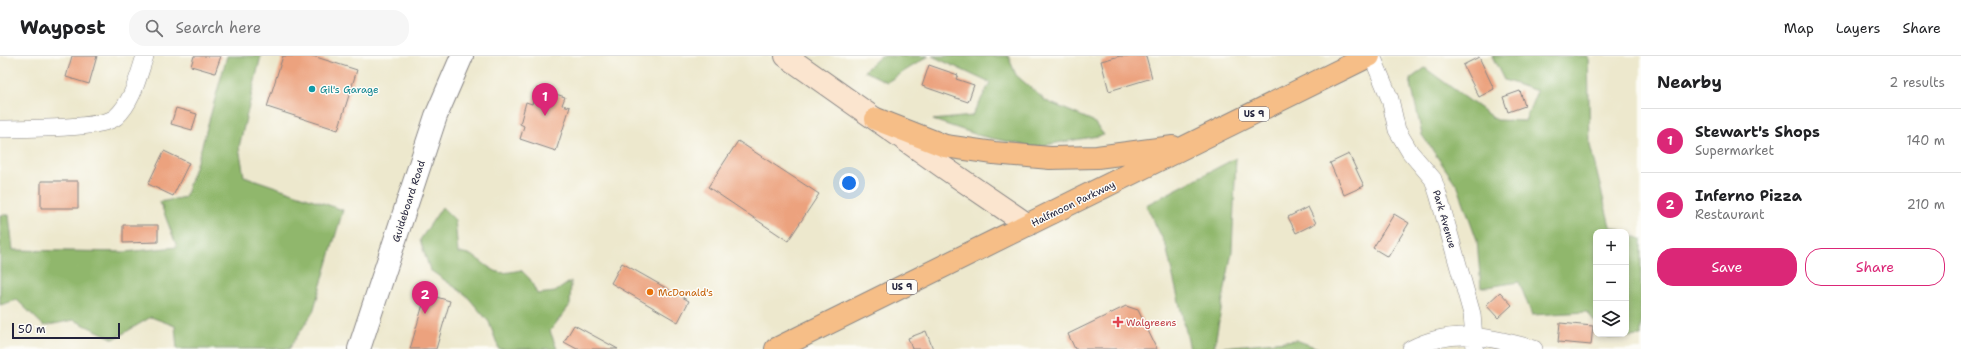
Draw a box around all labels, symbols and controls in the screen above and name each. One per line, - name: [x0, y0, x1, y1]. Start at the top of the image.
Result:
- search box: [129, 10, 409, 46]
- text: Waypost: [20, 15, 105, 40]
- icon: search: [143, 17, 165, 39]
- text: Search here: [175, 18, 261, 38]
- text: Map: [1784, 19, 1814, 37]
- text: Layers: [1836, 19, 1880, 37]
- text: Share: [1902, 19, 1941, 37]
- text: Nearby: [1657, 71, 1722, 93]
- text: 2 results: [1889, 74, 1945, 91]
- place label: Gil's Garage: [320, 83, 379, 96]
- pin: 1: [532, 83, 558, 116]
- marker: Gil's Garage: [307, 84, 317, 94]
- road number: US 9: [1239, 107, 1269, 121]
- text: Stewart's Shops: [1695, 122, 1820, 142]
- text: 1: [1667, 132, 1673, 149]
- text: 140 m: [1906, 132, 1945, 149]
- text: Supermarket: [1695, 142, 1774, 159]
- street label: Guideboard Road: [389, 158, 428, 244]
- your location: [839, 173, 859, 193]
- street label: Halfmoon Parkway: [1029, 177, 1117, 229]
- text: Inferno Pizza: [1695, 186, 1802, 206]
- street label: Park Avenue: [1430, 188, 1459, 250]
- text: 2: [1665, 196, 1675, 213]
- text: 210 m: [1907, 196, 1945, 213]
- text: Restaurant: [1695, 206, 1765, 223]
- map controls: [1593, 229, 1629, 337]
- button: +: [1593, 229, 1629, 265]
- button: Save: [1657, 248, 1797, 286]
- button: Share: [1805, 248, 1945, 286]
- button: −: [1593, 265, 1629, 301]
- road number: US 9: [887, 280, 917, 294]
- pin: 2: [412, 281, 438, 314]
- place label: McDonald's: [658, 286, 713, 299]
- marker: McDonald's: [645, 287, 655, 297]
- button: layers: [1593, 301, 1629, 337]
- place label: Walgreens: [1126, 316, 1177, 329]
- marker: Walgreens: [1113, 317, 1123, 327]
- scale bar: [12, 321, 120, 340]
- text: 50 m: [18, 322, 46, 337]

